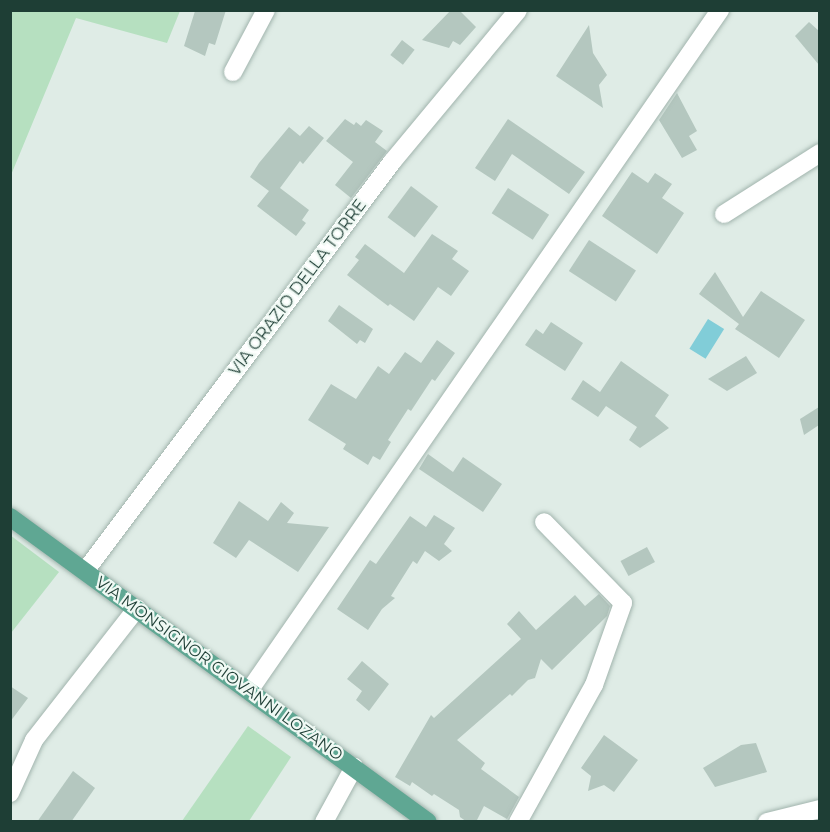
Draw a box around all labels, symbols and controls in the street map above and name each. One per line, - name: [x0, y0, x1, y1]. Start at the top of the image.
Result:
- street label: VIA ORAZIO DELLA TORRE: [225, 196, 371, 380]
- street label: VIA MONSIGNOR GIOVANNI LOZANO: [92, 573, 346, 765]

